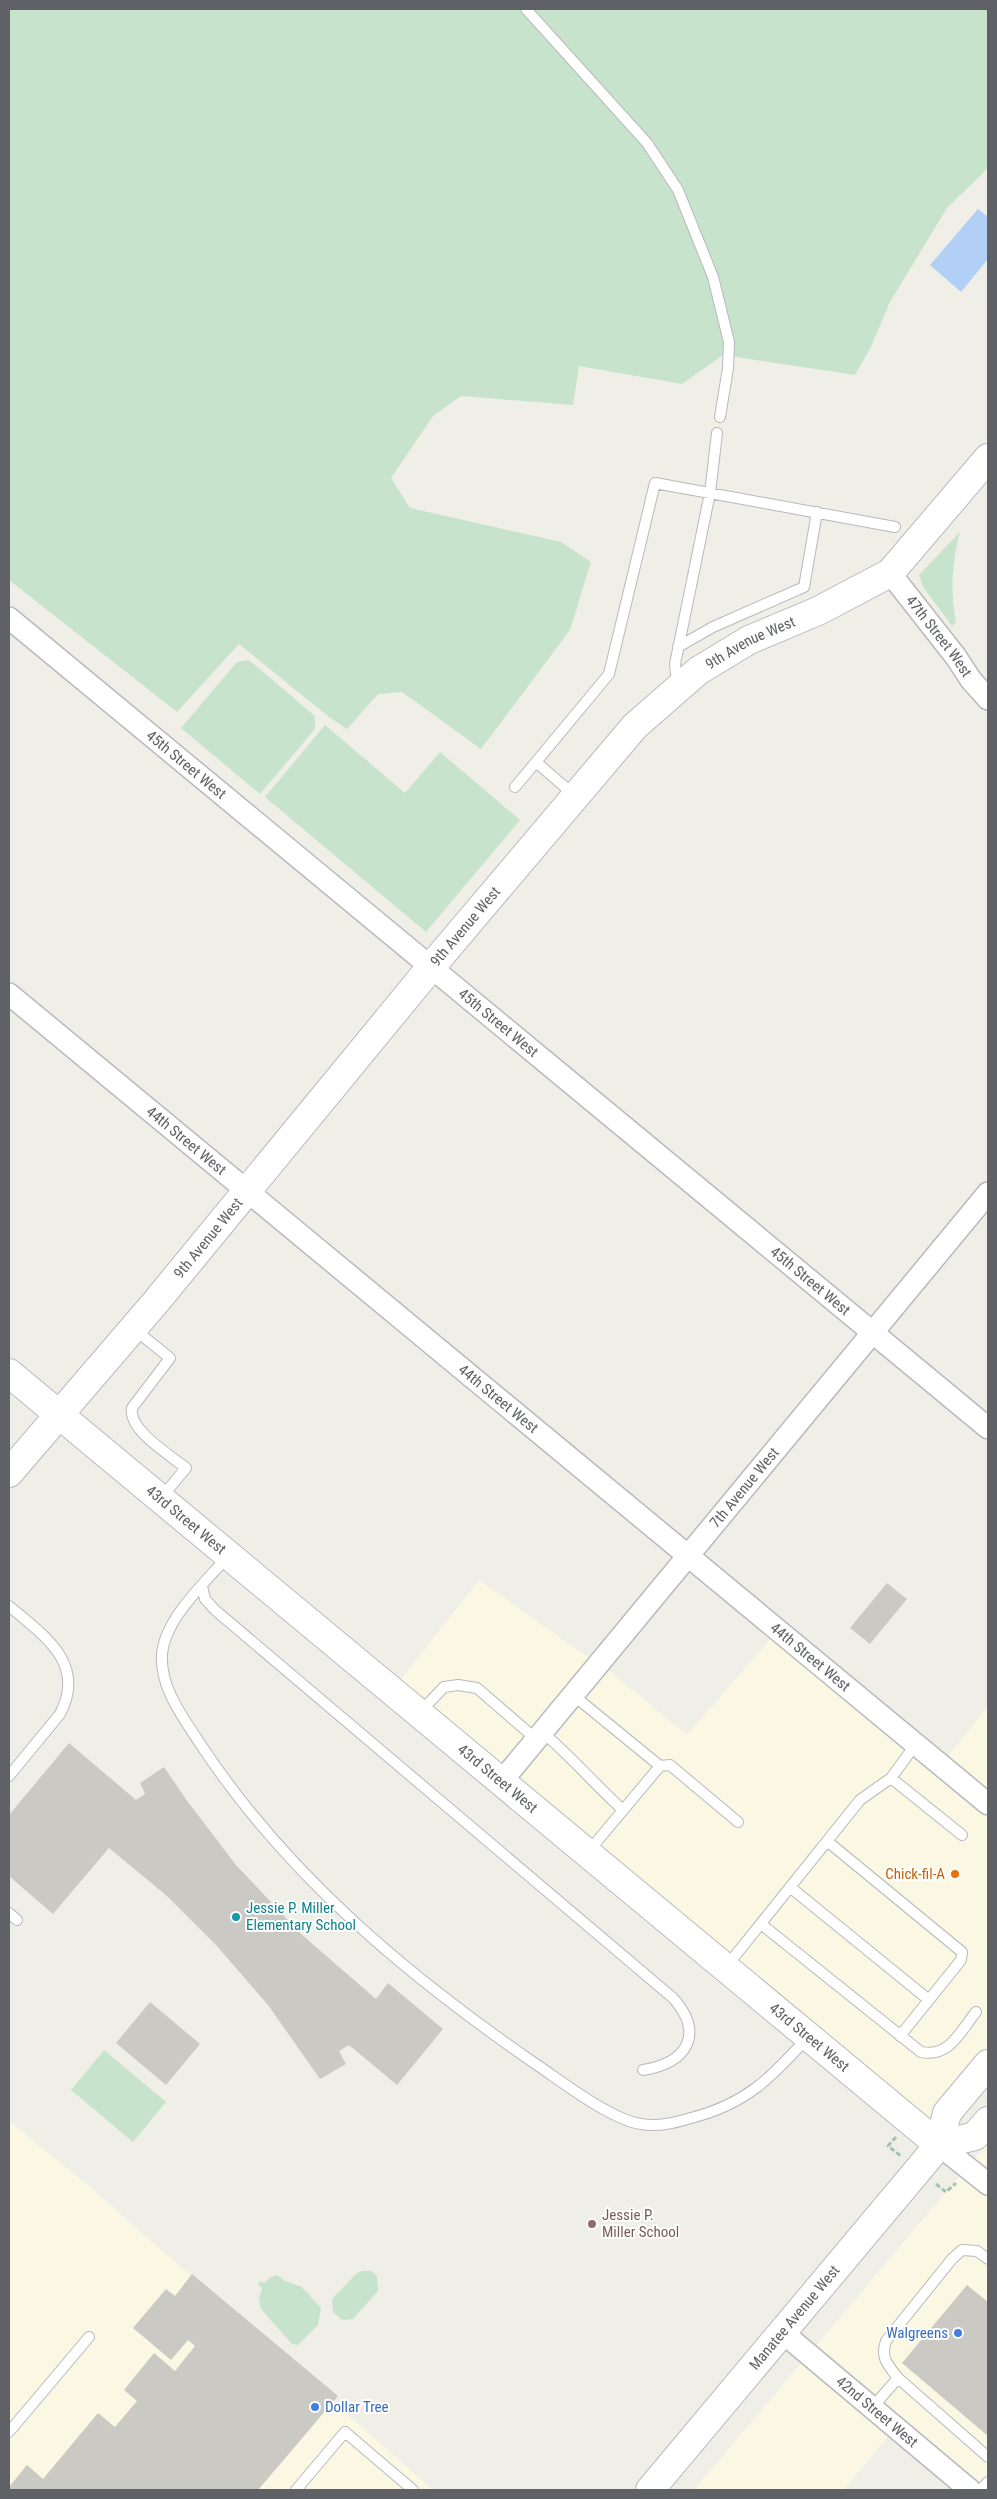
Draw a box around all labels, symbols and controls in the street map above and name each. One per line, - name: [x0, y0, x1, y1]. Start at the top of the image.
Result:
- street label: 47th Street West: [902, 592, 976, 681]
- street label: 9th Avenue West: [702, 613, 798, 673]
- street label: 45th Street West: [143, 726, 230, 803]
- street label: 9th Avenue West: [427, 883, 504, 970]
- street label: 45th Street West: [455, 985, 542, 1061]
- street label: 44th Street West: [143, 1102, 230, 1179]
- street label: 9th Avenue West: [170, 1194, 247, 1282]
- street label: 45th Street West: [767, 1243, 854, 1319]
- street label: 44th Street West: [455, 1361, 542, 1437]
- street label: 7th Avenue West: [706, 1444, 783, 1531]
- street label: 43rd Street West: [142, 1482, 230, 1558]
- street label: 44th Street West: [767, 1619, 854, 1695]
- street label: 43rd Street West: [454, 1740, 541, 1817]
- place label: Chick-fil-A: [885, 1865, 945, 1883]
- marker: Chick-fil-A: [949, 1868, 961, 1880]
- place label: Jessie P. Miller Elementary School: [246, 1899, 356, 1934]
- marker: Jessie P. Miller Elementary School: [230, 1911, 242, 1923]
- street label: 43rd Street West: [766, 1999, 853, 2076]
- place label: Jessie P. Miller School: [602, 2206, 679, 2241]
- marker: Jessie P. Miller School: [586, 2218, 598, 2230]
- street label: Manatee Avenue West: [745, 2261, 843, 2374]
- place label: Walgreens: [886, 2324, 948, 2342]
- marker: Walgreens: [952, 2327, 964, 2339]
- street label: 42nd Street West: [832, 2372, 921, 2451]
- place label: Dollar Tree: [325, 2398, 389, 2416]
- marker: Dollar Tree: [309, 2401, 321, 2413]

